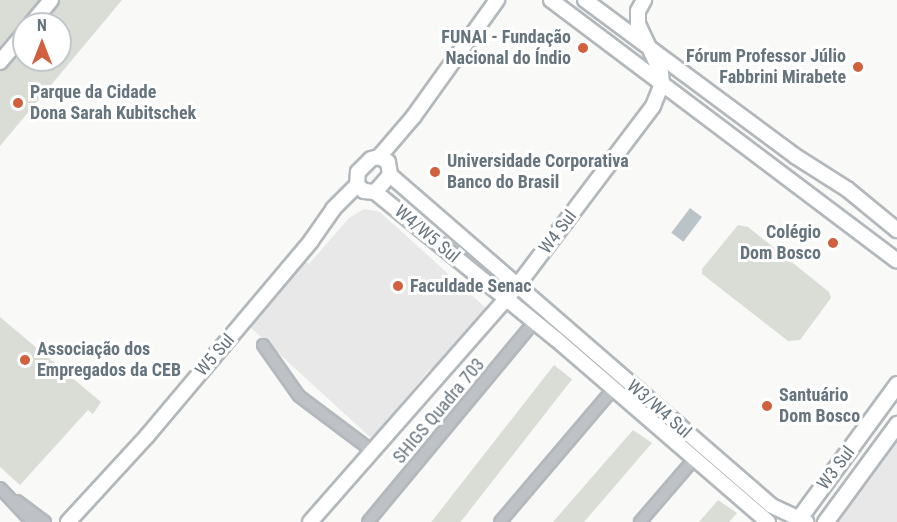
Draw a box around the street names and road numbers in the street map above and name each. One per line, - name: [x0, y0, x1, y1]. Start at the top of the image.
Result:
- street label: W4/W5 Sul: [390, 201, 464, 267]
- street label: W4 Sul: [535, 206, 581, 258]
- street label: W5 Sul: [191, 329, 239, 381]
- street label: SHIGS Quadra 703: [389, 354, 489, 468]
- street label: W3/W4 Sul: [622, 375, 696, 443]
- street label: W3 Sul: [813, 442, 859, 494]

